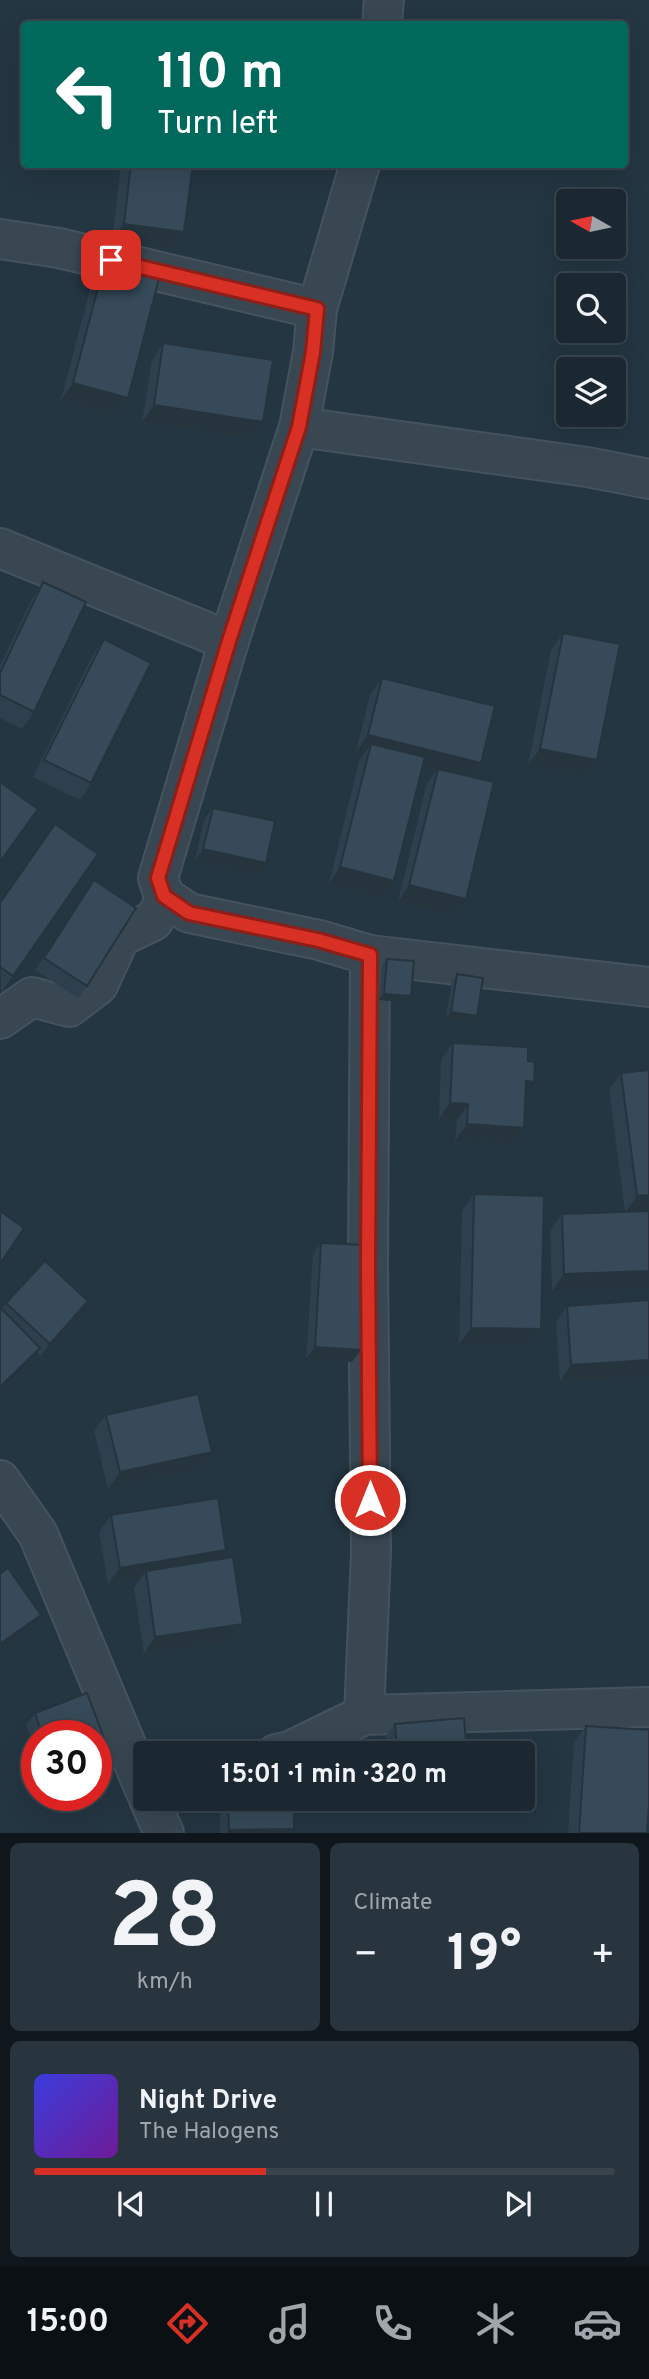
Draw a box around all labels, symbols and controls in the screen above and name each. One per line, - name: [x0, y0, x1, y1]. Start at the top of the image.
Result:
- text: 110 m: [157, 44, 284, 106]
- icon: left: [42, 49, 133, 140]
- text: Turn left: [157, 105, 278, 145]
- north arrow: [556, 189, 626, 259]
- map controls: [556, 189, 626, 427]
- pin: [81, 230, 141, 290]
- icon: arrive: [92, 241, 130, 279]
- button: search: [556, 273, 626, 343]
- button: layers: [556, 357, 626, 427]
- position arrow: [333, 1463, 407, 1537]
- speed limit sign: 30: [21, 1720, 112, 1811]
- text: 15:01 · 1 min · 320 m: [221, 1759, 447, 1792]
- text: 28: [108, 1865, 221, 1980]
- text: Climate: [354, 1889, 432, 1918]
- text: 19°: [447, 1923, 521, 1989]
- text: −: [354, 1932, 378, 1981]
- text: +: [590, 1932, 615, 1981]
- text: km/h: [137, 1968, 193, 1997]
- text: Night Drive: [139, 2085, 277, 2118]
- text: The Halogens: [139, 2118, 279, 2147]
- icon: previous: [112, 2185, 150, 2223]
- icon: pause: [305, 2185, 343, 2223]
- icon: next: [499, 2185, 537, 2223]
- icon: directions: [163, 2299, 212, 2348]
- icon: music: [265, 2299, 314, 2348]
- icon: phone: [368, 2299, 417, 2348]
- icon: climate: [471, 2299, 520, 2348]
- icon: car: [573, 2299, 622, 2348]
- text: 15:00: [27, 2303, 109, 2343]

